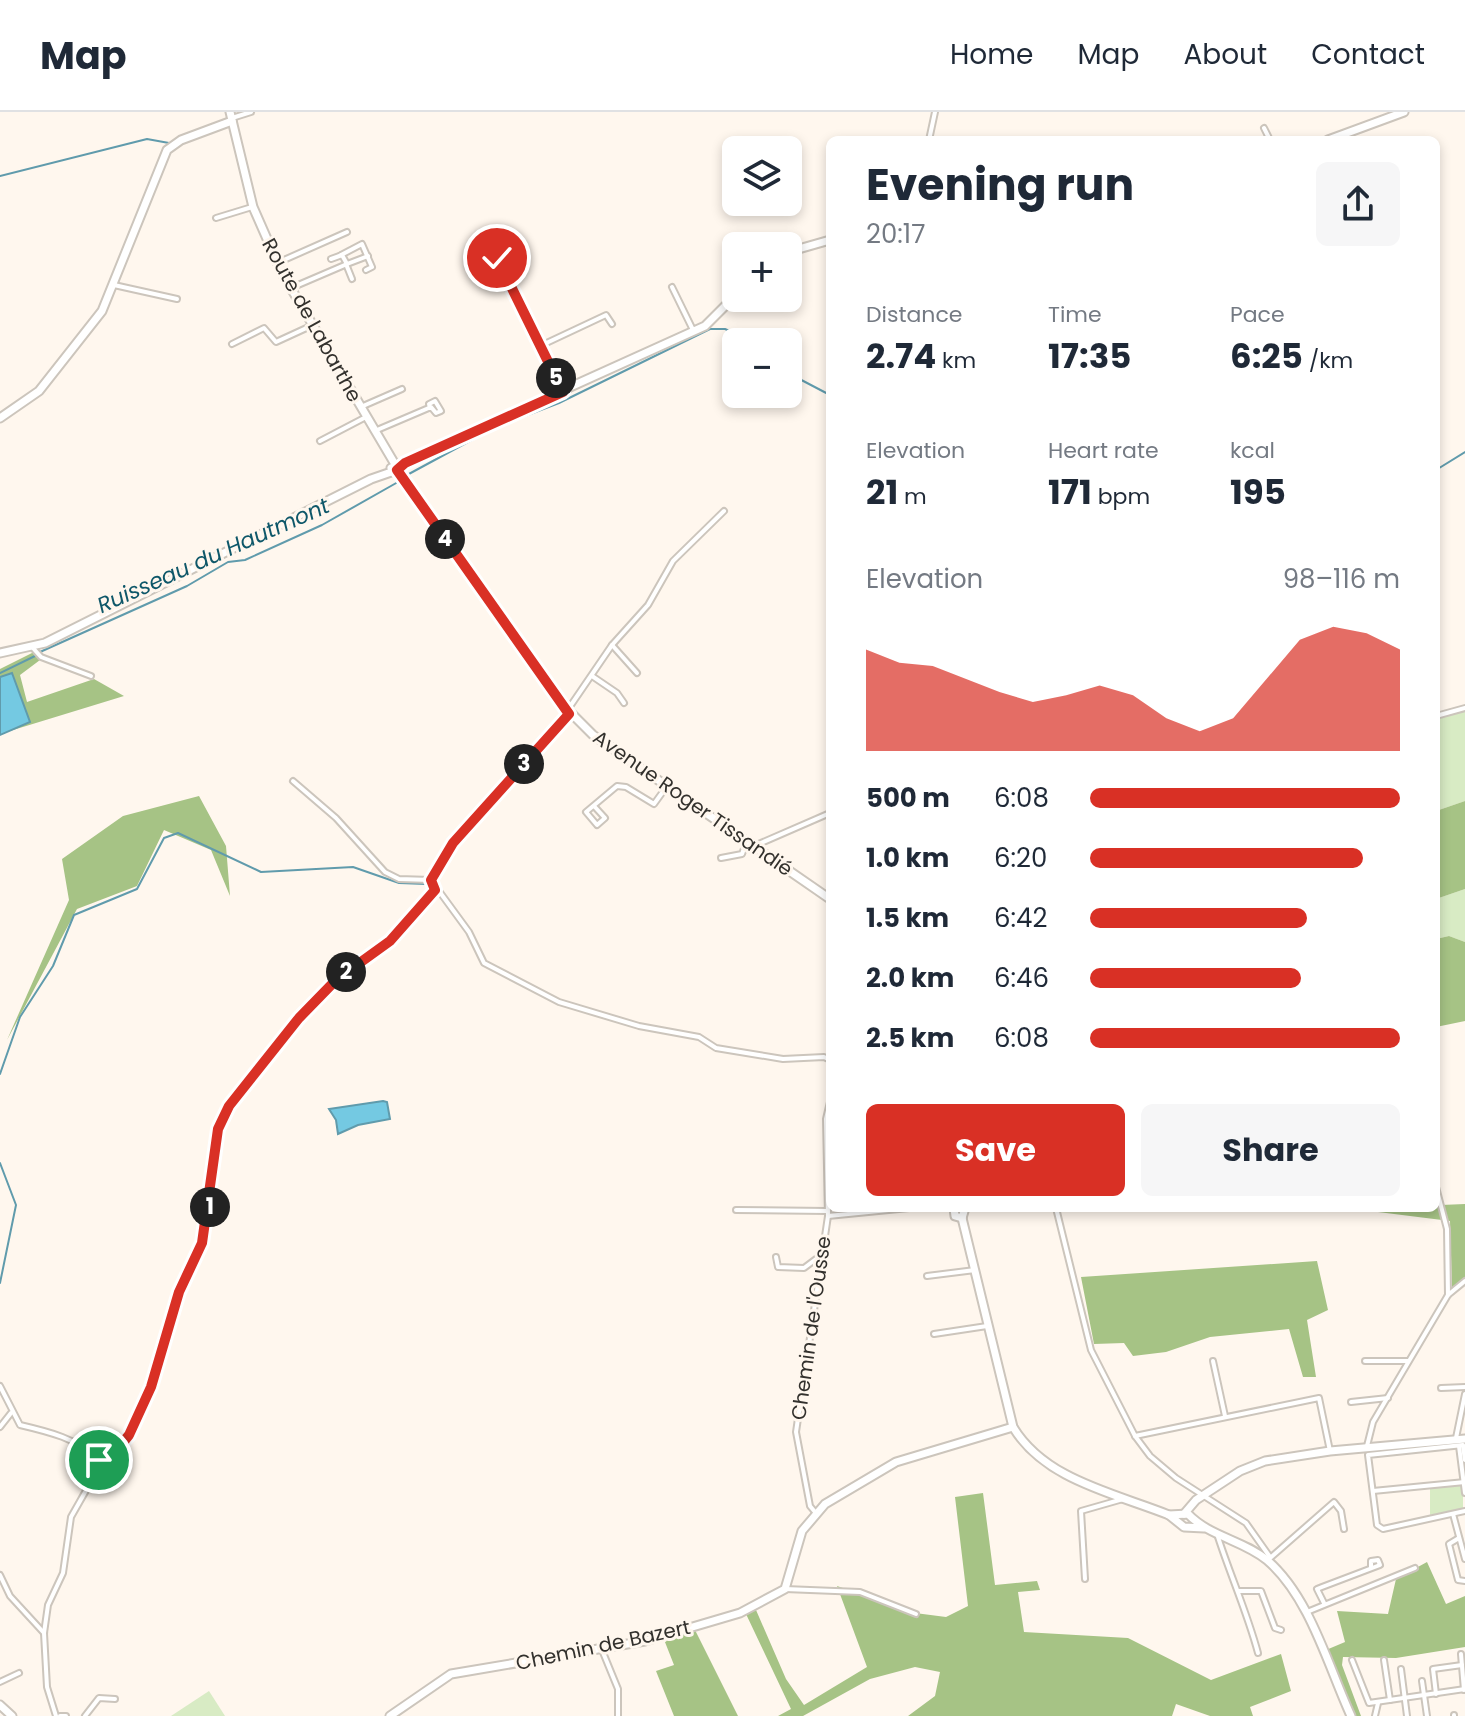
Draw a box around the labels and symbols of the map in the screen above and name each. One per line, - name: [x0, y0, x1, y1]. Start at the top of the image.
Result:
- pin: [463, 224, 531, 292]
- street label: Route de Labarthe: [255, 233, 369, 407]
- pin: 5: [536, 358, 576, 398]
- water label: Ruisseau du Hautmont: [92, 490, 335, 621]
- pin: 4: [425, 519, 465, 559]
- street label: Avenue Roger Tissandié: [588, 723, 798, 883]
- pin: 3: [504, 744, 544, 784]
- pin: 2: [326, 952, 366, 992]
- pin: 1: [190, 1187, 230, 1227]
- street label: Chemin de l'Ousse: [784, 1234, 838, 1422]
- pin: [65, 1426, 133, 1494]
- street label: Chemin de Bazert: [513, 1613, 693, 1677]

